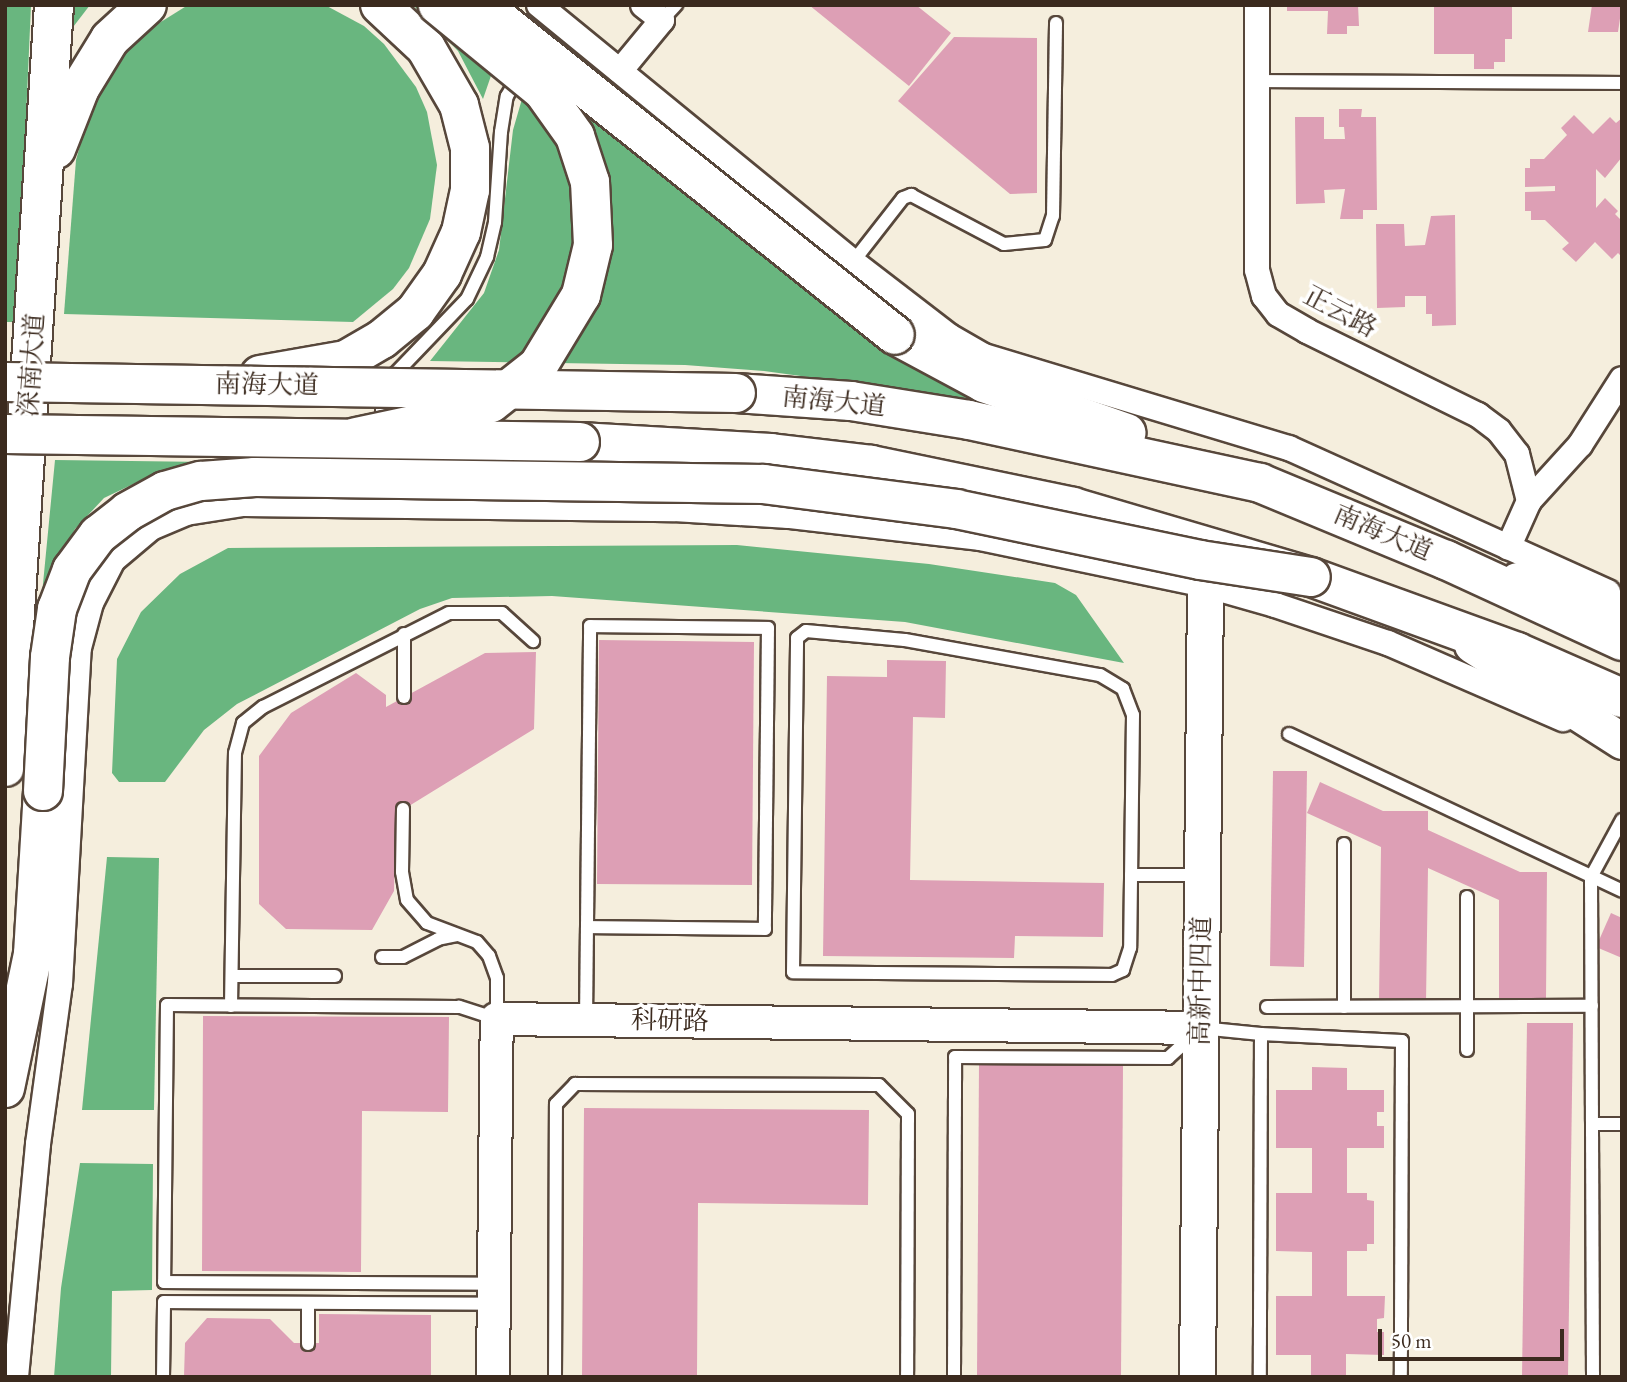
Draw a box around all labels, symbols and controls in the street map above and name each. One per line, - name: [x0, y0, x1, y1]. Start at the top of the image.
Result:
- street label: 正云路: [1298, 280, 1382, 344]
- street label: 深南大道: [13, 312, 51, 418]
- street label: 南海大道: [215, 368, 319, 402]
- street label: 南海大道: [781, 381, 887, 423]
- street label: 南海大道: [1329, 498, 1437, 568]
- street label: 高新中四道: [1184, 916, 1218, 1046]
- street label: 科研路: [631, 1005, 709, 1037]
- scale bar: [1382, 1316, 1568, 1360]
- text: 50 m: [1391, 1327, 1432, 1354]

